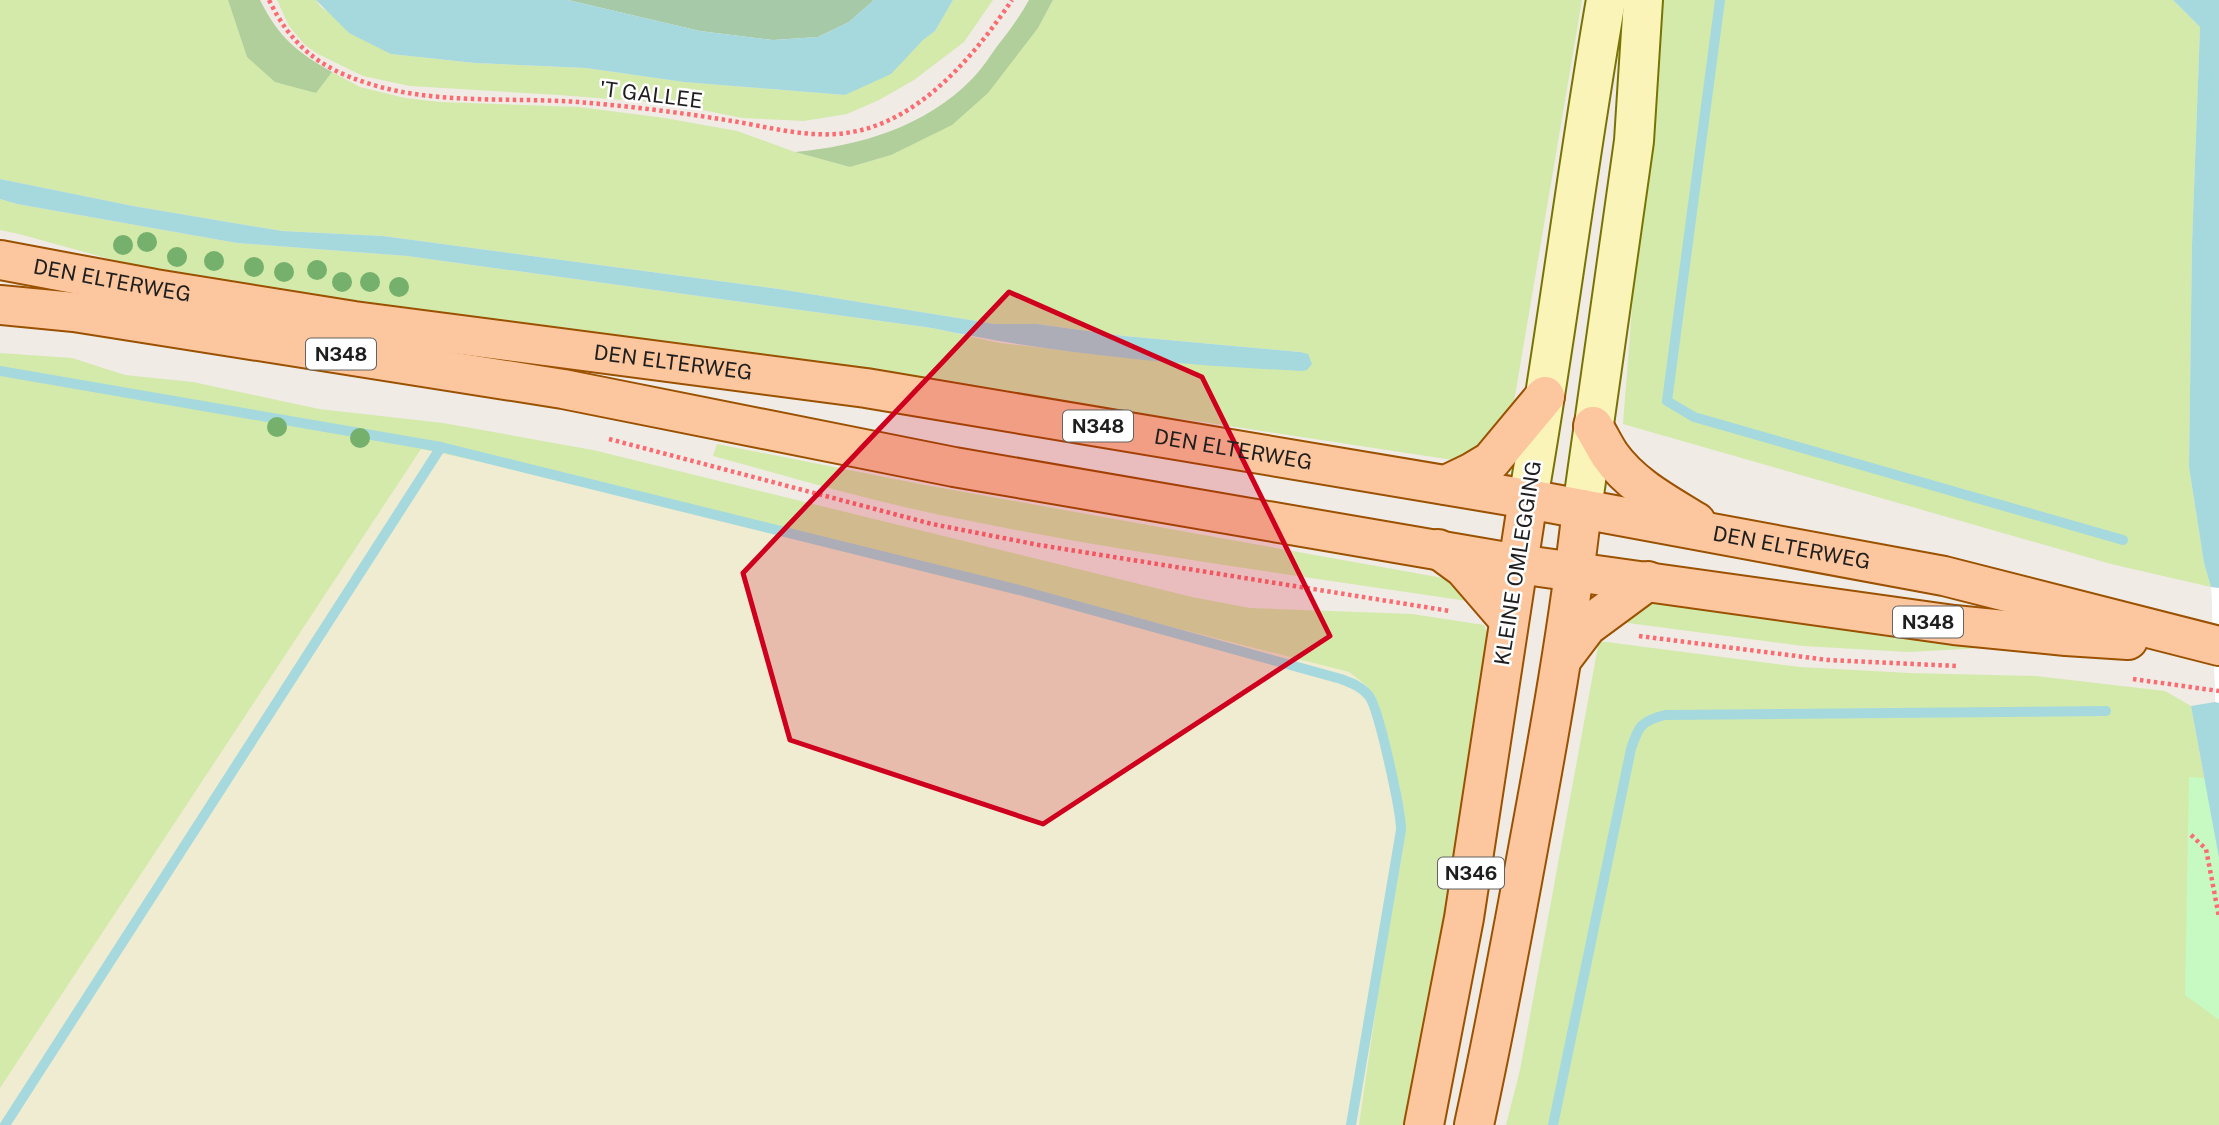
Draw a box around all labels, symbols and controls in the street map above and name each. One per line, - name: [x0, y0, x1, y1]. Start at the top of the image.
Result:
- street label: 'T GALLEE: [598, 76, 704, 113]
- street label: DEN ELTERWEG: [31, 254, 193, 307]
- road number: N348: [306, 338, 376, 370]
- street label: DEN ELTERWEG: [592, 339, 754, 385]
- road number: N348: [1063, 410, 1133, 442]
- street label: DEN ELTERWEG: [1153, 424, 1314, 475]
- street label: KLEINE OMLEGGING: [1489, 459, 1546, 667]
- street label: DEN ELTERWEG: [1711, 520, 1873, 574]
- road number: N348: [1893, 607, 1963, 638]
- road number: N346: [1438, 858, 1504, 888]

